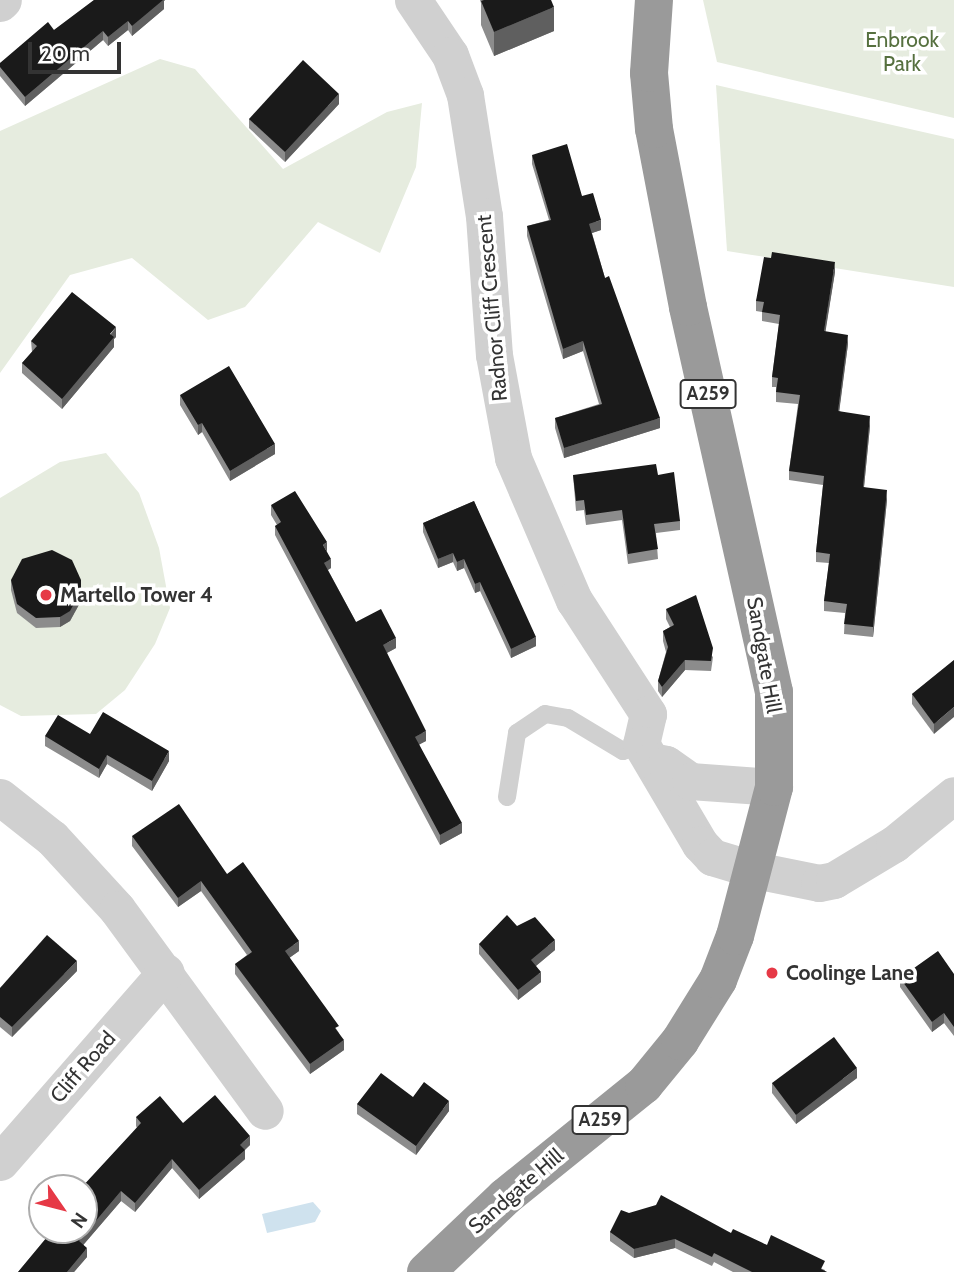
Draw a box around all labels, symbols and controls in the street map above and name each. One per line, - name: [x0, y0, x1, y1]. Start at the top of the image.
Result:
- park label: Enbrook Park: [865, 27, 939, 77]
- scale bar: [32, 28, 124, 72]
- text: 20 m: [41, 41, 90, 66]
- street label: Radnor Cliff Crescent: [471, 214, 513, 402]
- road number: A259: [678, 378, 738, 410]
- place label: Martello Tower 4: [60, 582, 213, 608]
- marker: Martello Tower 4: [38, 587, 54, 603]
- street label: Sandgate Hill: [741, 595, 787, 715]
- place label: Coolinge Lane: [786, 960, 914, 986]
- marker: Coolinge Lane: [764, 965, 780, 981]
- street label: Cliff Road: [45, 1026, 121, 1108]
- road number: A259: [570, 1104, 630, 1136]
- street label: Sandgate Hill: [463, 1143, 569, 1239]
- north arrow: [28, 1174, 98, 1244]
- text: N: [66, 1208, 92, 1232]

